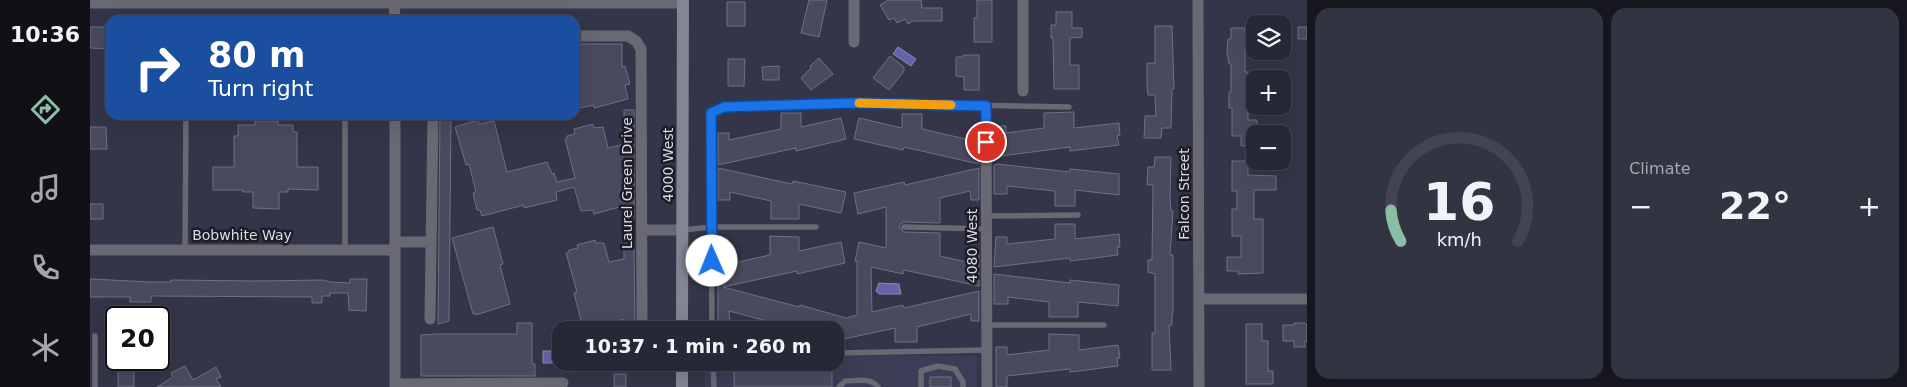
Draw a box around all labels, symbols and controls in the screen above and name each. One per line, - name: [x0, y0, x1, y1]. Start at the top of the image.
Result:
- map controls: [1246, 15, 1291, 170]
- button: layers: [1246, 15, 1291, 60]
- text: 10:36: [10, 22, 80, 47]
- icon: right: [125, 35, 190, 100]
- text: 80 m: [208, 35, 305, 75]
- button: +: [1246, 70, 1291, 115]
- text: Turn right: [208, 76, 313, 101]
- icon: directions: [28, 92, 63, 127]
- street label: Laurel Green Drive: [619, 117, 635, 249]
- pin: [965, 121, 1007, 163]
- button: −: [1246, 125, 1291, 170]
- street label: 4000 West: [660, 127, 676, 202]
- icon: arrive: [972, 128, 1000, 156]
- street label: Falcon Street: [1176, 148, 1192, 240]
- text: Climate: [1629, 159, 1691, 178]
- icon: music: [28, 171, 63, 206]
- text: 16: [1423, 172, 1495, 232]
- text: 22°: [1719, 184, 1791, 228]
- text: −: [1629, 190, 1652, 223]
- text: +: [1858, 190, 1881, 223]
- street label: 4080 West: [964, 208, 980, 283]
- street label: Bobwhite Way: [192, 227, 292, 243]
- text: km/h: [1436, 229, 1482, 250]
- position arrow: [685, 234, 737, 286]
- icon: phone: [28, 250, 63, 285]
- speed limit sign: 20: [105, 306, 170, 371]
- icon: climate: [28, 330, 63, 365]
- text: 10:37 · 1 min · 260 m: [584, 335, 812, 357]

